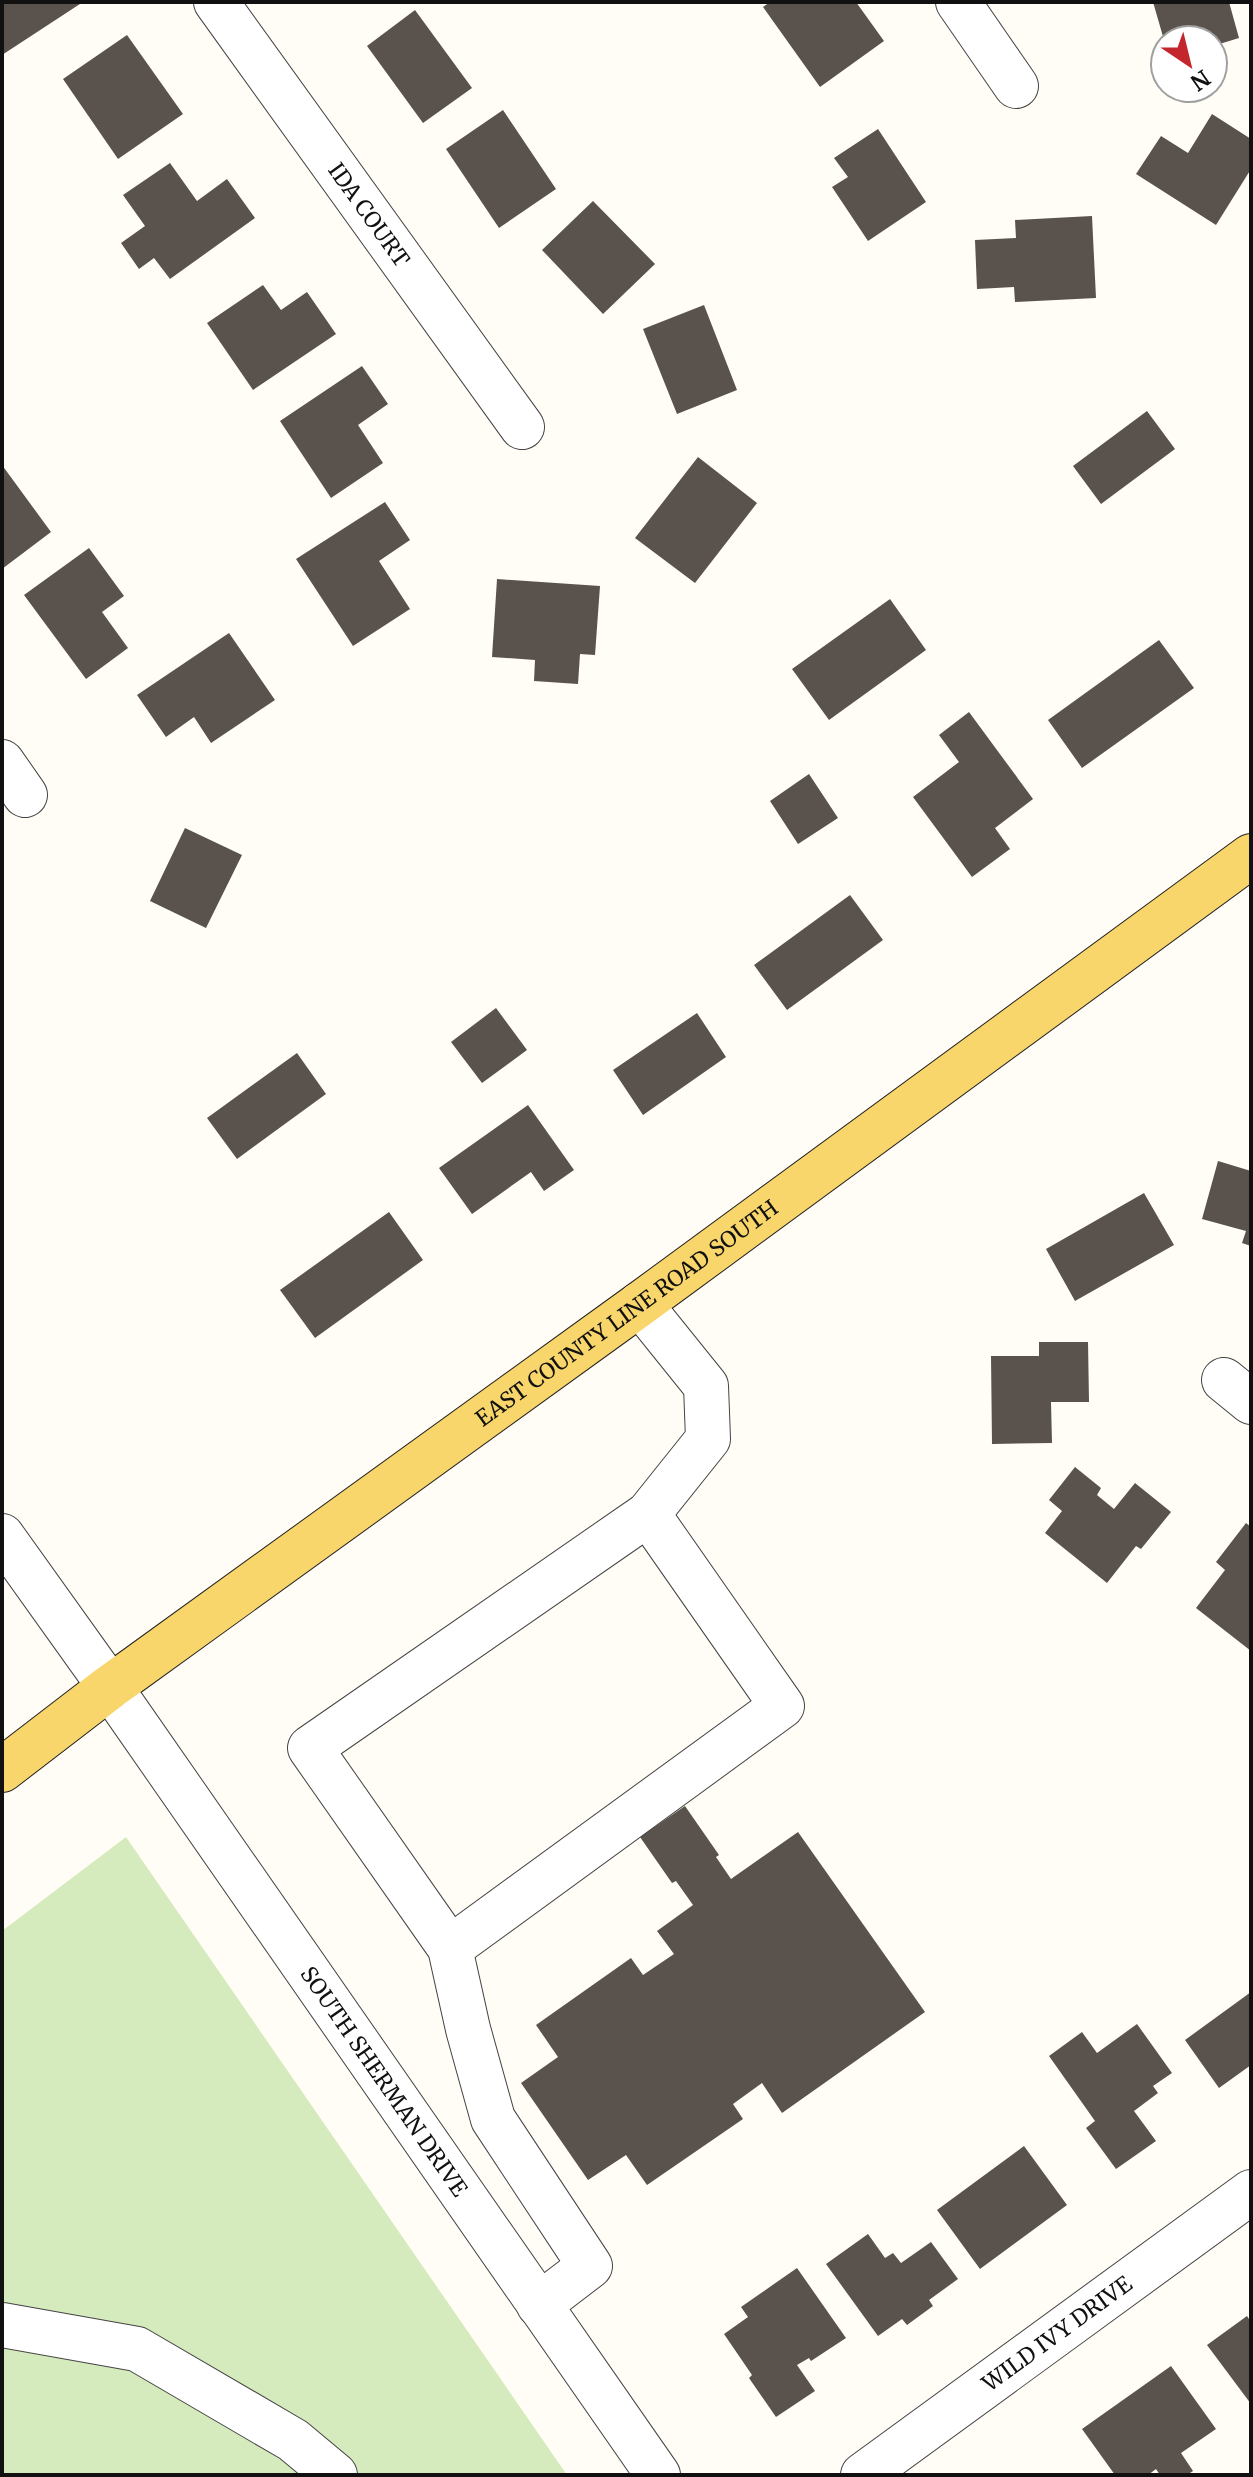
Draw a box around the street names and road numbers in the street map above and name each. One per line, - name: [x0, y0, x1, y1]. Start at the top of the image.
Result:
- street label: IDA COURT: [322, 157, 416, 272]
- street label: EAST COUNTY LINE ROAD SOUTH: [470, 1194, 783, 1432]
- street label: SOUTH SHERMAN DRIVE: [295, 1961, 474, 2202]
- street label: WILD IVY DRIVE: [976, 2270, 1137, 2398]

